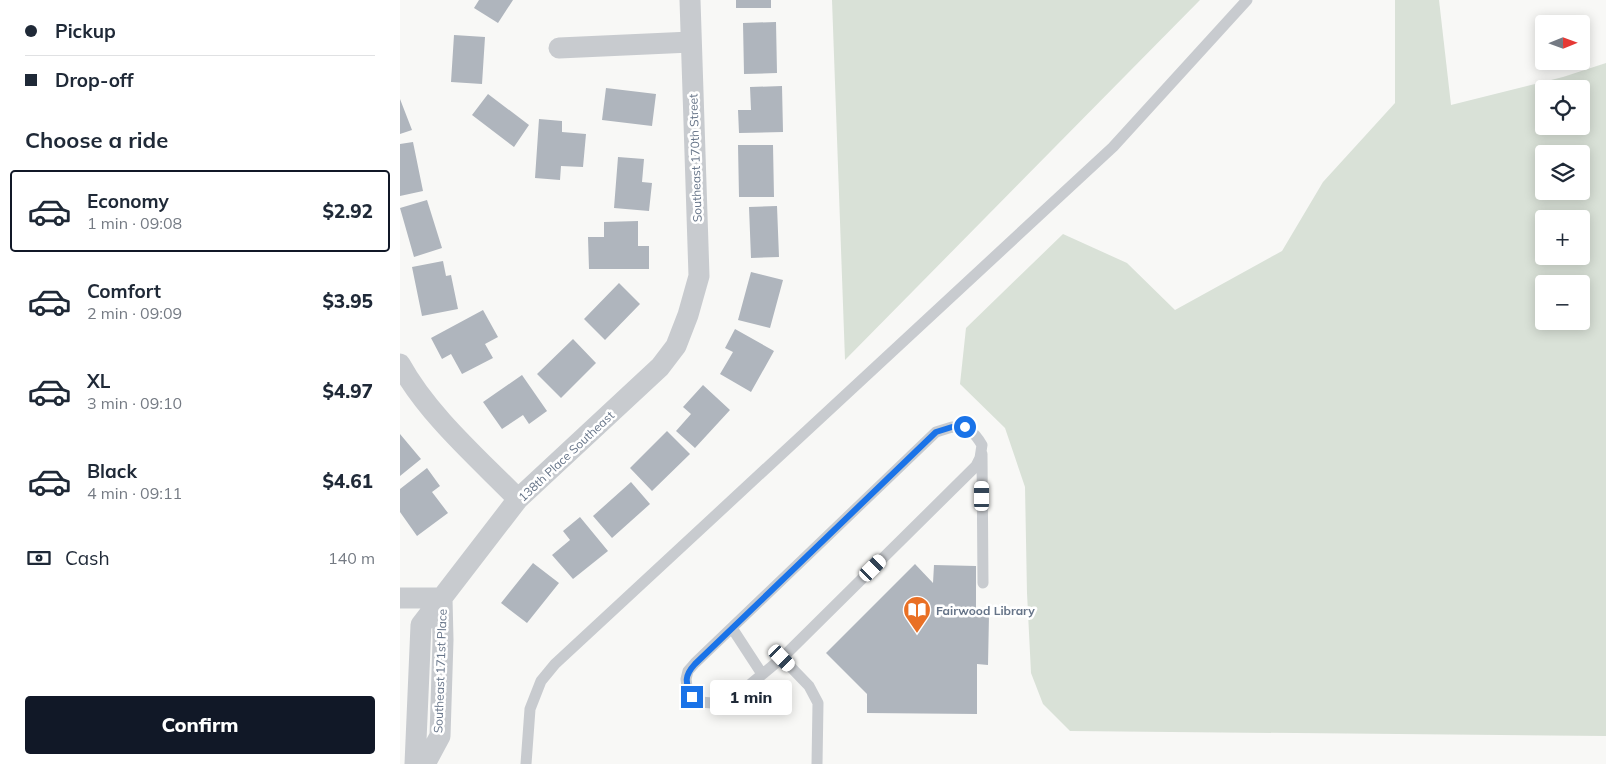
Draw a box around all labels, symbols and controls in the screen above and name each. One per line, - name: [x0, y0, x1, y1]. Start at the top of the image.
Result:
- north arrow: [1535, 15, 1590, 70]
- map controls: [1535, 15, 1590, 330]
- text: Pickup: [55, 19, 116, 43]
- text: Drop-off: [55, 68, 133, 92]
- button: locate: [1535, 80, 1590, 135]
- street label: Southeast 170th Street: [685, 93, 705, 223]
- text: Choose a ride: [25, 126, 168, 154]
- button: layers: [1535, 145, 1590, 200]
- icon: car: [27, 189, 72, 234]
- text: Economy: [87, 189, 169, 213]
- text: $2.92: [322, 199, 373, 223]
- button: +: [1535, 210, 1590, 265]
- text: 1 min · 09:08: [87, 213, 182, 233]
- button: −: [1535, 275, 1590, 330]
- icon: car: [27, 279, 72, 324]
- text: Comfort: [87, 279, 161, 303]
- text: $3.95: [322, 289, 373, 313]
- text: 2 min · 09:09: [87, 303, 182, 323]
- icon: car: [27, 369, 72, 414]
- text: XL: [87, 369, 110, 393]
- text: $4.97: [322, 379, 373, 403]
- text: 3 min · 09:10: [87, 393, 182, 413]
- street label: 138th Place Southeast: [515, 408, 617, 504]
- route start: [954, 416, 976, 438]
- icon: car: [27, 459, 72, 504]
- text: Black: [87, 459, 137, 483]
- text: $4.61: [322, 469, 373, 493]
- car: [974, 481, 989, 511]
- text: 4 min · 09:11: [87, 483, 182, 503]
- icon: cash: [25, 544, 53, 572]
- text: Cash: [65, 546, 110, 570]
- text: 140 m: [328, 548, 375, 568]
- car: [857, 552, 888, 584]
- library icon: Fairwood Library: [902, 595, 932, 634]
- place label: Fairwood Library: [936, 603, 1035, 618]
- street label: Southeast 171st Place: [430, 609, 450, 733]
- car: [766, 642, 797, 674]
- callout: 1 min: [710, 680, 792, 714]
- route end: [681, 686, 703, 708]
- text: 1 min: [730, 687, 772, 707]
- button: Confirm: [25, 696, 375, 754]

